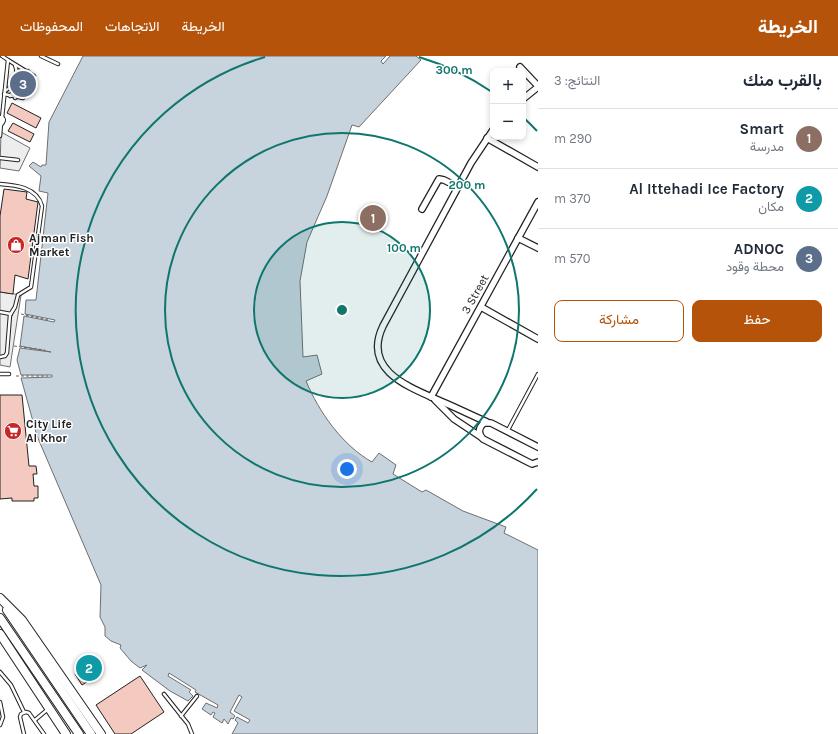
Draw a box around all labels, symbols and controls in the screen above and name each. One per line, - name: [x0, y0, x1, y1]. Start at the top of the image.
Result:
- text: الخريطة: [758, 16, 818, 38]
- text: المحفوظات: [20, 18, 83, 35]
- text: الاتجاهات: [105, 18, 159, 35]
- text: الخريطة: [181, 18, 225, 35]
- text: 300 m: [435, 63, 473, 77]
- map controls: [490, 68, 526, 140]
- button: +: [490, 68, 526, 104]
- pin: 3: [10, 69, 36, 99]
- text: بالقرب منك: [743, 70, 822, 90]
- text: النتائج: 3: [554, 73, 600, 88]
- button: −: [490, 104, 526, 140]
- text: Smart: [740, 120, 784, 138]
- text: 290 m: [554, 131, 592, 146]
- text: 1: [807, 131, 811, 146]
- text: مدرسة: [750, 139, 784, 154]
- text: 200 m: [449, 178, 485, 192]
- text: Al Ittehadi Ice Factory: [629, 180, 784, 198]
- text: 370 m: [554, 191, 591, 206]
- text: 2: [805, 191, 813, 206]
- text: مكان: [758, 199, 784, 214]
- pin: 1: [360, 203, 386, 233]
- place label: Ajman Fish Market: [29, 231, 94, 259]
- shop icon: Ajman Fish Market: [6, 235, 26, 255]
- text: ADNOC: [734, 240, 784, 258]
- text: 100 m: [387, 241, 421, 255]
- text: 570 m: [554, 251, 590, 266]
- text: 3: [805, 251, 813, 266]
- text: محطة وقود: [726, 259, 784, 274]
- street label: 3 Street: [458, 271, 492, 316]
- button: مشاركة: [554, 300, 684, 342]
- button: حفظ: [692, 300, 822, 342]
- centre of rings: [335, 303, 349, 317]
- place label: City Life Al Khor: [26, 417, 72, 445]
- supermarket icon: City Life Al Khor: [3, 421, 23, 441]
- your location: [337, 459, 357, 479]
- pin: 2: [76, 653, 102, 683]

